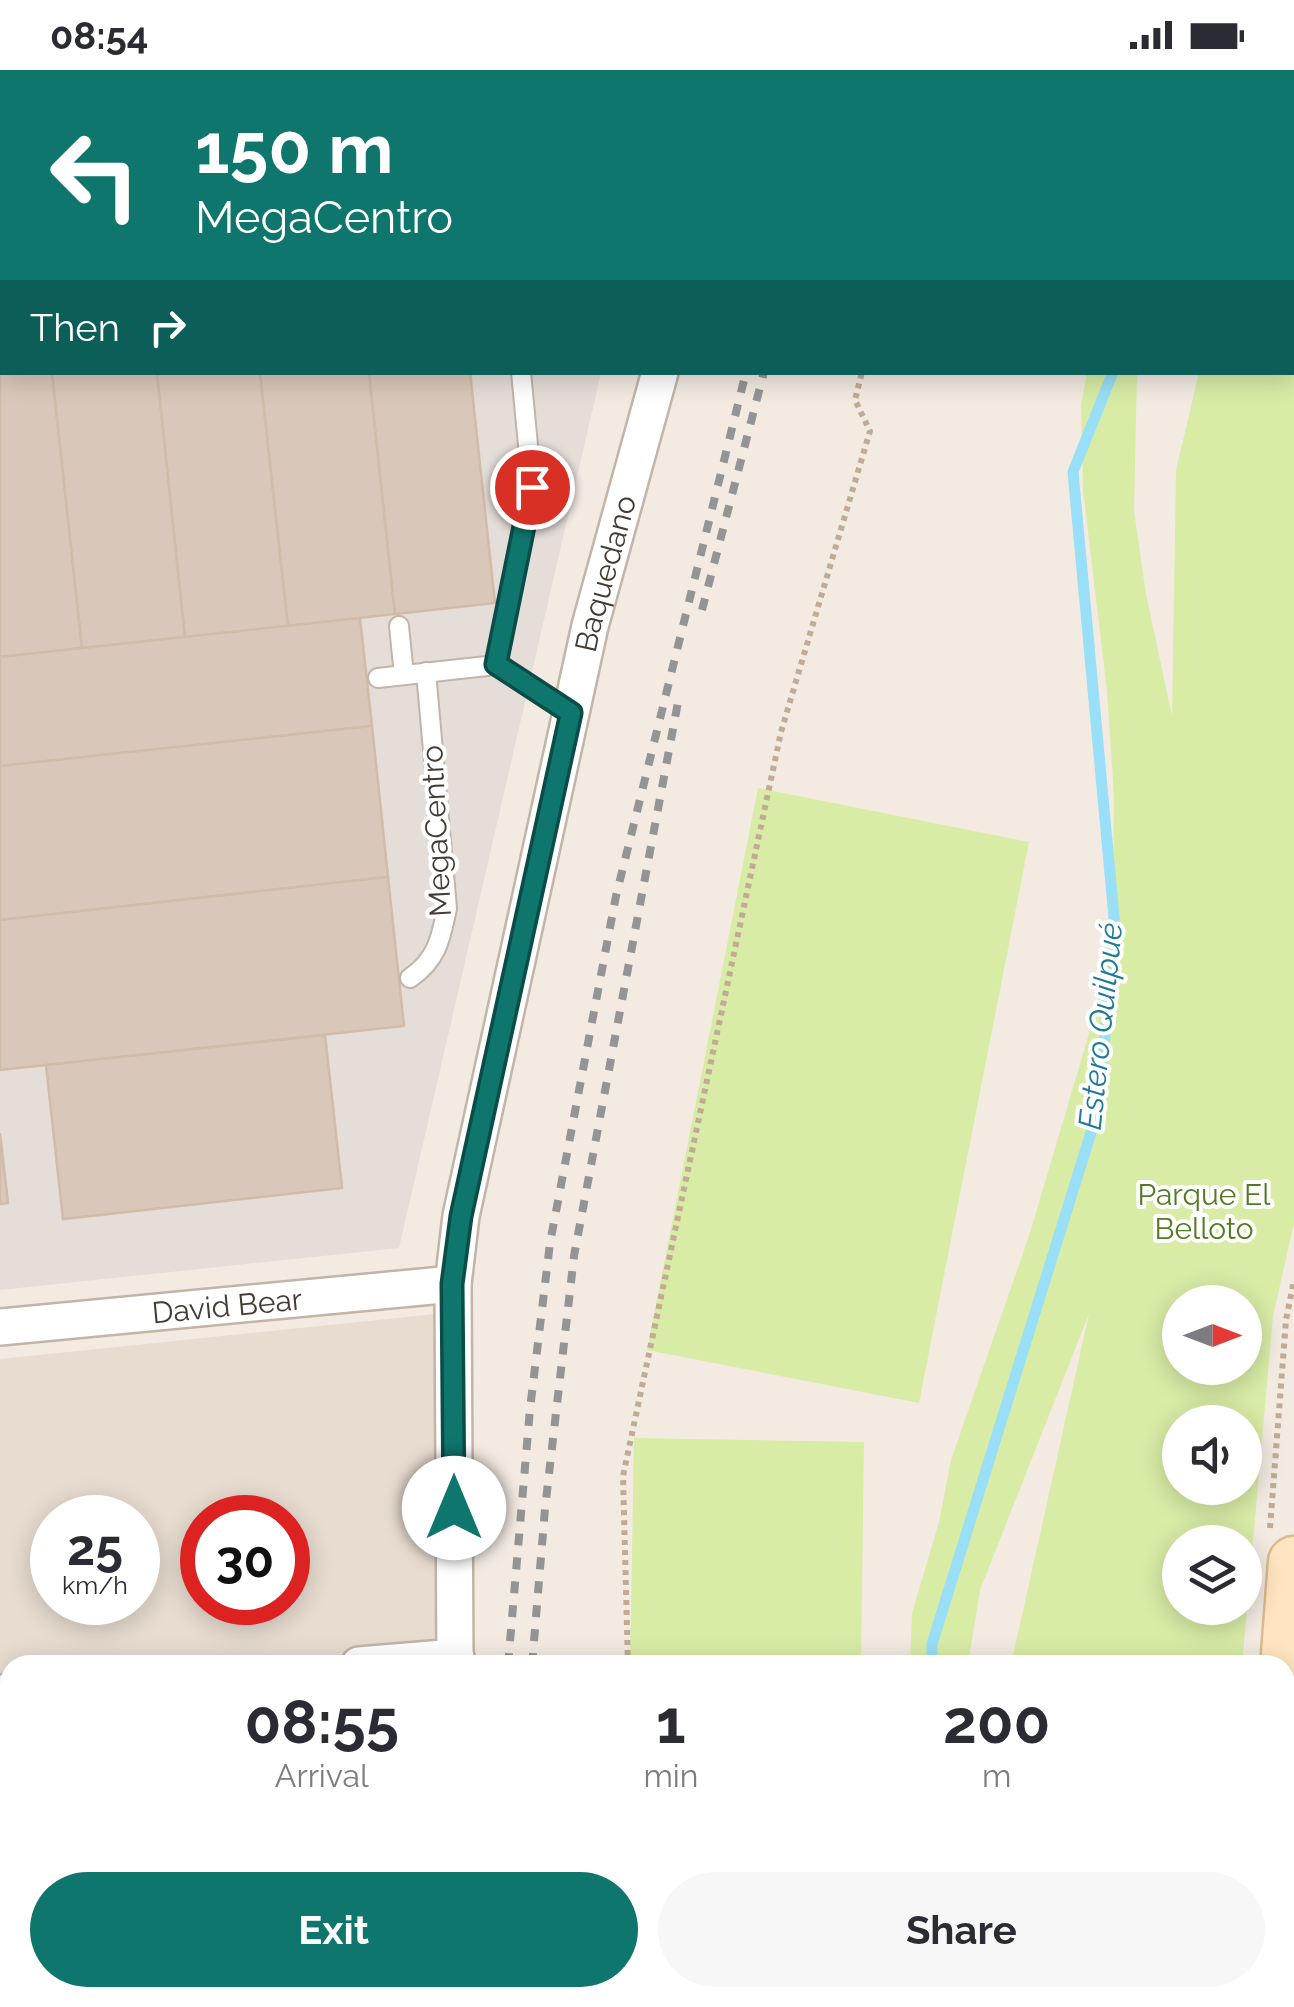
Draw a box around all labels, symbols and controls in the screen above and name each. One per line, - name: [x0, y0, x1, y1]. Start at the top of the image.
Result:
- text: 08:54: [50, 13, 148, 58]
- text: 150 m: [195, 107, 393, 189]
- icon: left: [30, 110, 160, 240]
- text: MegaCentro: [195, 191, 453, 244]
- icon: right: [140, 300, 195, 355]
- text: Then: [30, 305, 120, 350]
- pin: [490, 445, 575, 530]
- icon: arrive: [505, 460, 560, 515]
- street label: Baquedano: [567, 491, 643, 655]
- street label: MegaCentro: [414, 744, 458, 918]
- water label: Estero Quilpué: [1071, 920, 1129, 1132]
- park label: Parque El Belloto: [1138, 1177, 1271, 1246]
- street label: David Bear: [150, 1281, 304, 1330]
- north arrow: [1162, 1285, 1262, 1385]
- map controls: [1162, 1285, 1262, 1625]
- button: sound: [1162, 1405, 1262, 1505]
- position arrow: [402, 1456, 506, 1560]
- speed limit sign: 30: [180, 1495, 310, 1625]
- text: 25: [67, 1518, 123, 1577]
- button: layers: [1162, 1525, 1262, 1625]
- text: km/h: [62, 1570, 128, 1600]
- text: 08:55: [245, 1687, 399, 1757]
- text: 1: [656, 1687, 686, 1757]
- text: 200: [943, 1687, 1050, 1757]
- text: Arrival: [275, 1757, 369, 1794]
- text: min: [643, 1757, 698, 1794]
- text: m: [982, 1757, 1011, 1794]
- button: Exit: [30, 1872, 638, 1987]
- button: Share: [658, 1872, 1265, 1987]

